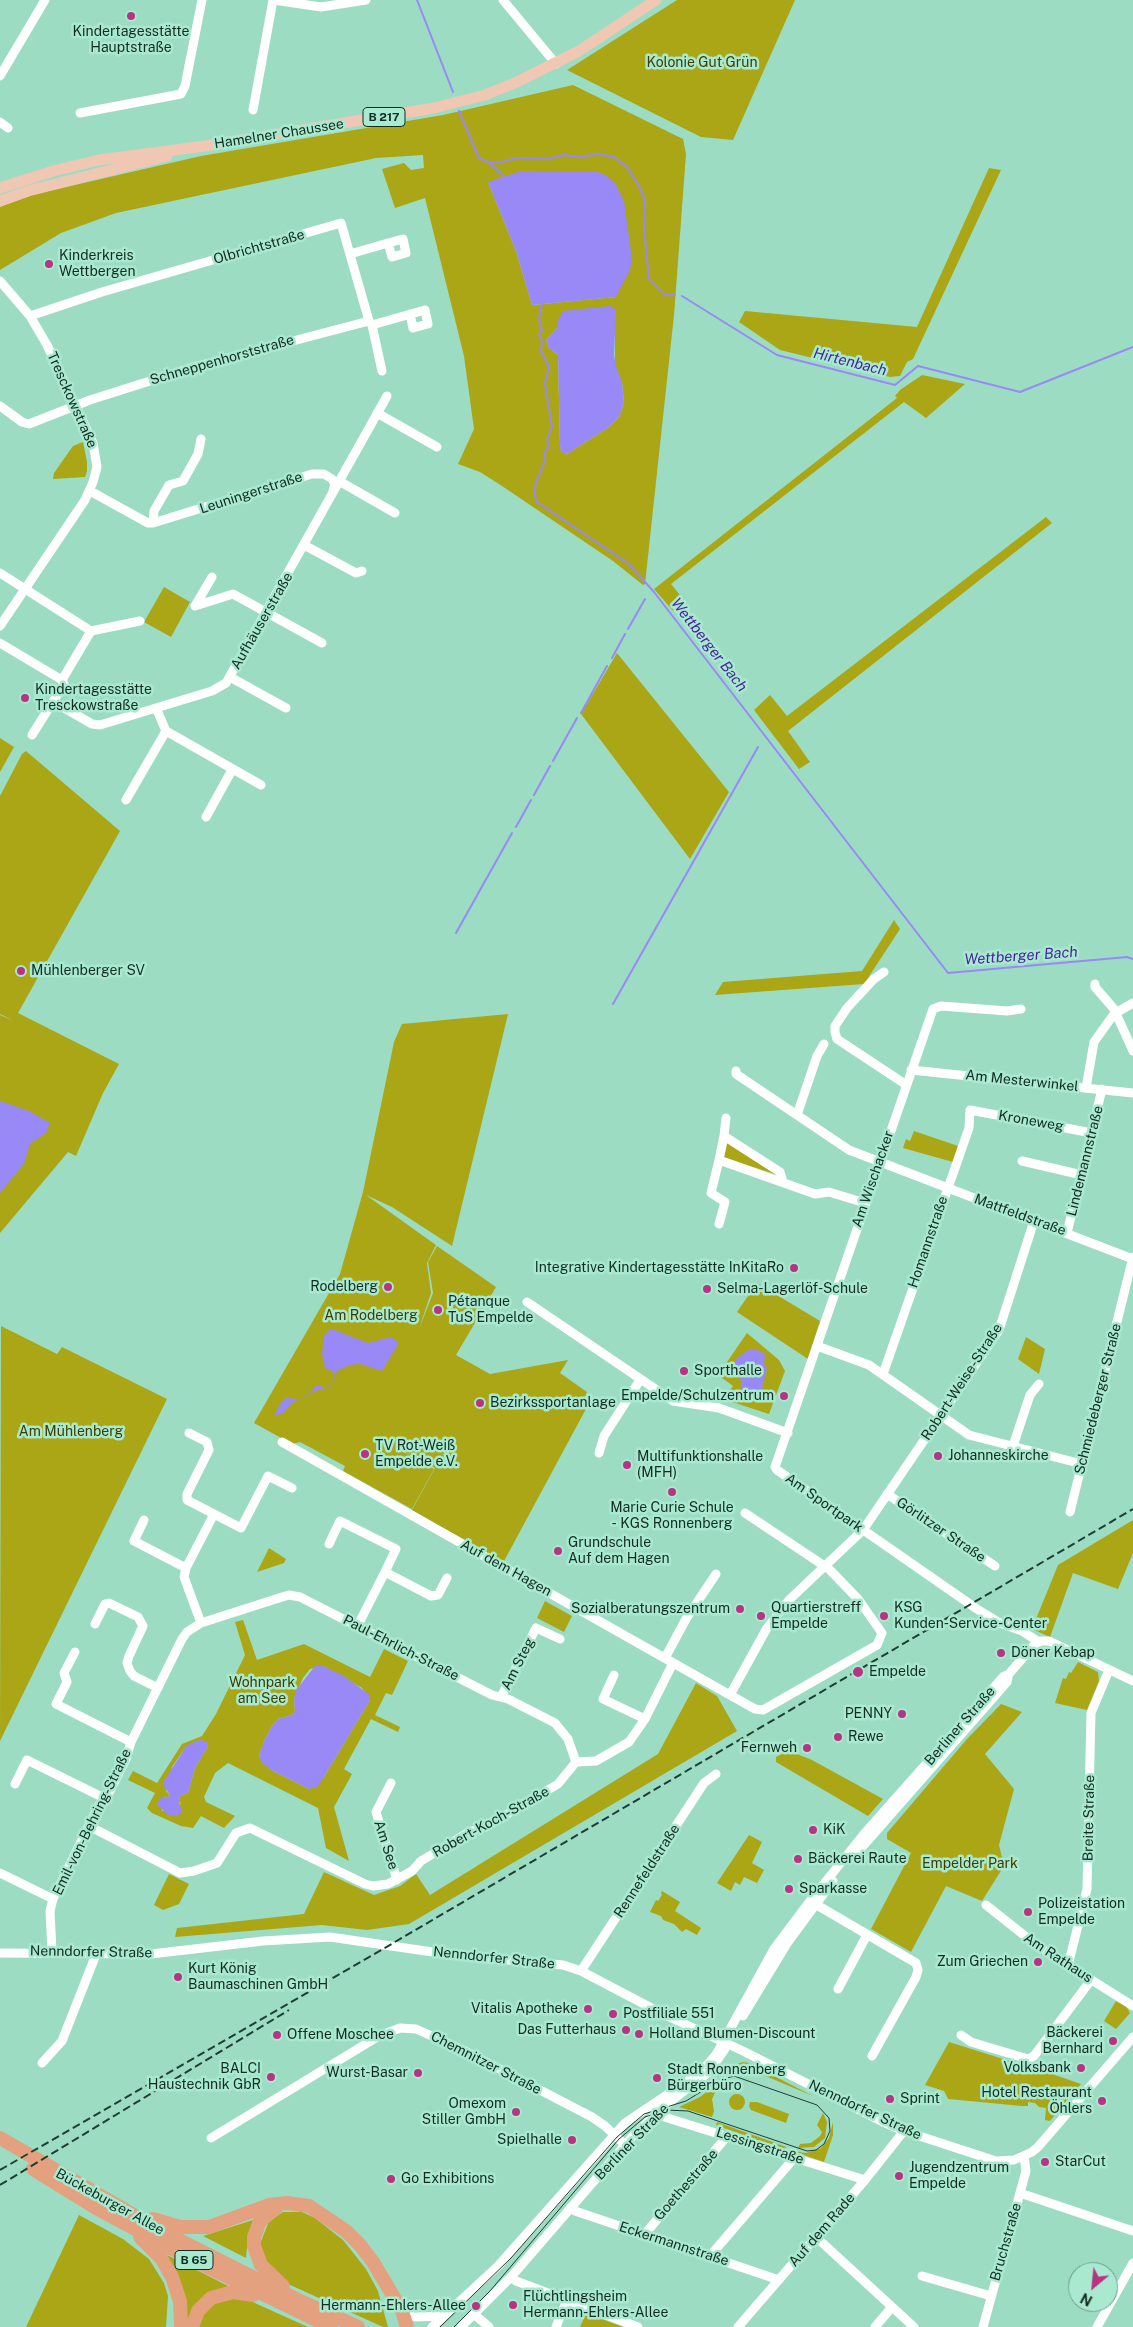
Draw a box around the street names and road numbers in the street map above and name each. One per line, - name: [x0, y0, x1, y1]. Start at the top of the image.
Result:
- road number: B 217: [363, 108, 405, 126]
- street label: Hamelner Chaussee: [213, 115, 345, 153]
- street label: Olbrichtstraße: [212, 226, 306, 268]
- street label: Schneppenhorststraße: [148, 331, 296, 389]
- street label: Tresckowstraße: [43, 349, 101, 451]
- street label: Leuningerstraße: [198, 468, 304, 518]
- street label: Aufhäuserstraße: [227, 569, 297, 673]
- street label: Am Mesterwinkel: [965, 1067, 1079, 1095]
- street label: Lindemannstraße: [1063, 1104, 1107, 1218]
- street label: Kroneweg: [997, 1107, 1065, 1135]
- street label: Am Wischacker: [849, 1128, 897, 1230]
- street label: Mattfeldstraße: [972, 1191, 1068, 1239]
- street label: Homannstraße: [904, 1194, 952, 1290]
- street label: Robert-Weise-Straße: [918, 1320, 1006, 1444]
- street label: Schmiedeberger Straße: [1071, 1322, 1125, 1476]
- street label: Am Sportpark: [782, 1470, 866, 1536]
- street label: Görlitzer Straße: [893, 1494, 989, 1566]
- street label: Auf dem Hagen: [457, 1536, 555, 1600]
- street label: Paul-Ehrlich-Straße: [340, 1611, 462, 1685]
- street label: Am Steg: [498, 1635, 538, 1693]
- street label: Berliner Straße: [921, 1683, 999, 1769]
- street label: Emil-von-Behring-Straße: [49, 1746, 135, 1898]
- street label: Breite Straße: [1080, 1775, 1098, 1861]
- street label: Robert-Koch-Straße: [430, 1783, 552, 1861]
- street label: Am See: [370, 1818, 402, 1872]
- street label: Rennefeldstraße: [611, 1821, 683, 1921]
- street label: Am Rathaus: [1020, 1930, 1096, 1986]
- street label: Nenndorfer Straße: [30, 1943, 152, 1961]
- street label: Nenndorfer Straße: [432, 1943, 556, 1973]
- street label: Chemnitzer Straße: [428, 2028, 544, 2098]
- street label: Nenndorfer Straße: [806, 2077, 924, 2143]
- street label: Berliner Straße: [592, 2101, 672, 2183]
- street label: Lessingstraße: [714, 2124, 806, 2168]
- street label: Goethestraße: [651, 2146, 721, 2224]
- street label: Bückeburger Allee: [53, 2165, 167, 2239]
- street label: Auf dem Rade: [785, 2190, 859, 2270]
- street label: Bruchstraße: [987, 2201, 1025, 2283]
- street label: Eckermannstraße: [617, 2218, 731, 2270]
- road number: B 65: [175, 2250, 213, 2270]

